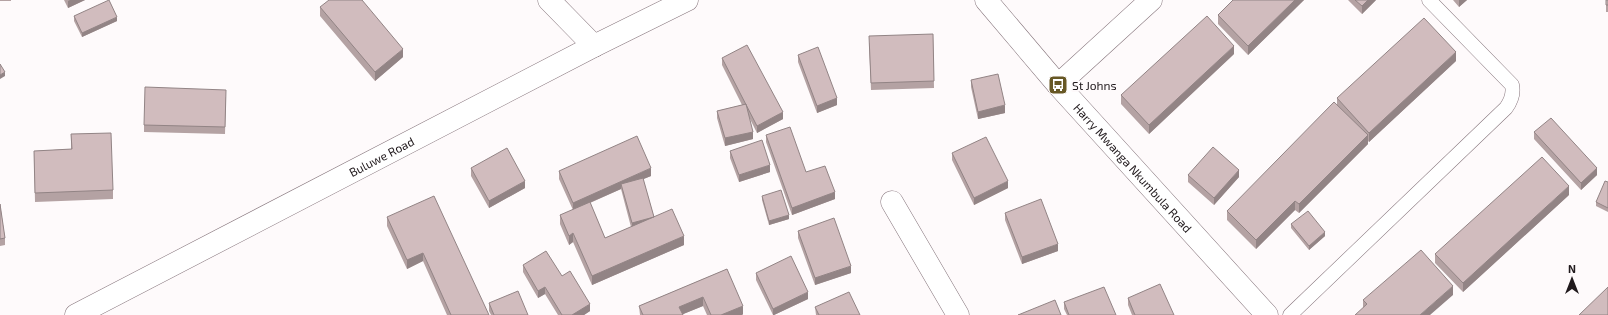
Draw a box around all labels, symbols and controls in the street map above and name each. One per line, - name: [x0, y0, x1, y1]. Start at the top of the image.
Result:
- bus stop icon: St Johns: [1047, 74, 1069, 96]
- place label: St Johns: [1072, 78, 1117, 92]
- street label: Harry Mwanga Nkumbula Road: [1071, 100, 1195, 235]
- street label: Buluwe Road: [346, 134, 416, 179]
- north arrow: [1552, 259, 1592, 299]
- text: N: [1568, 262, 1576, 275]

